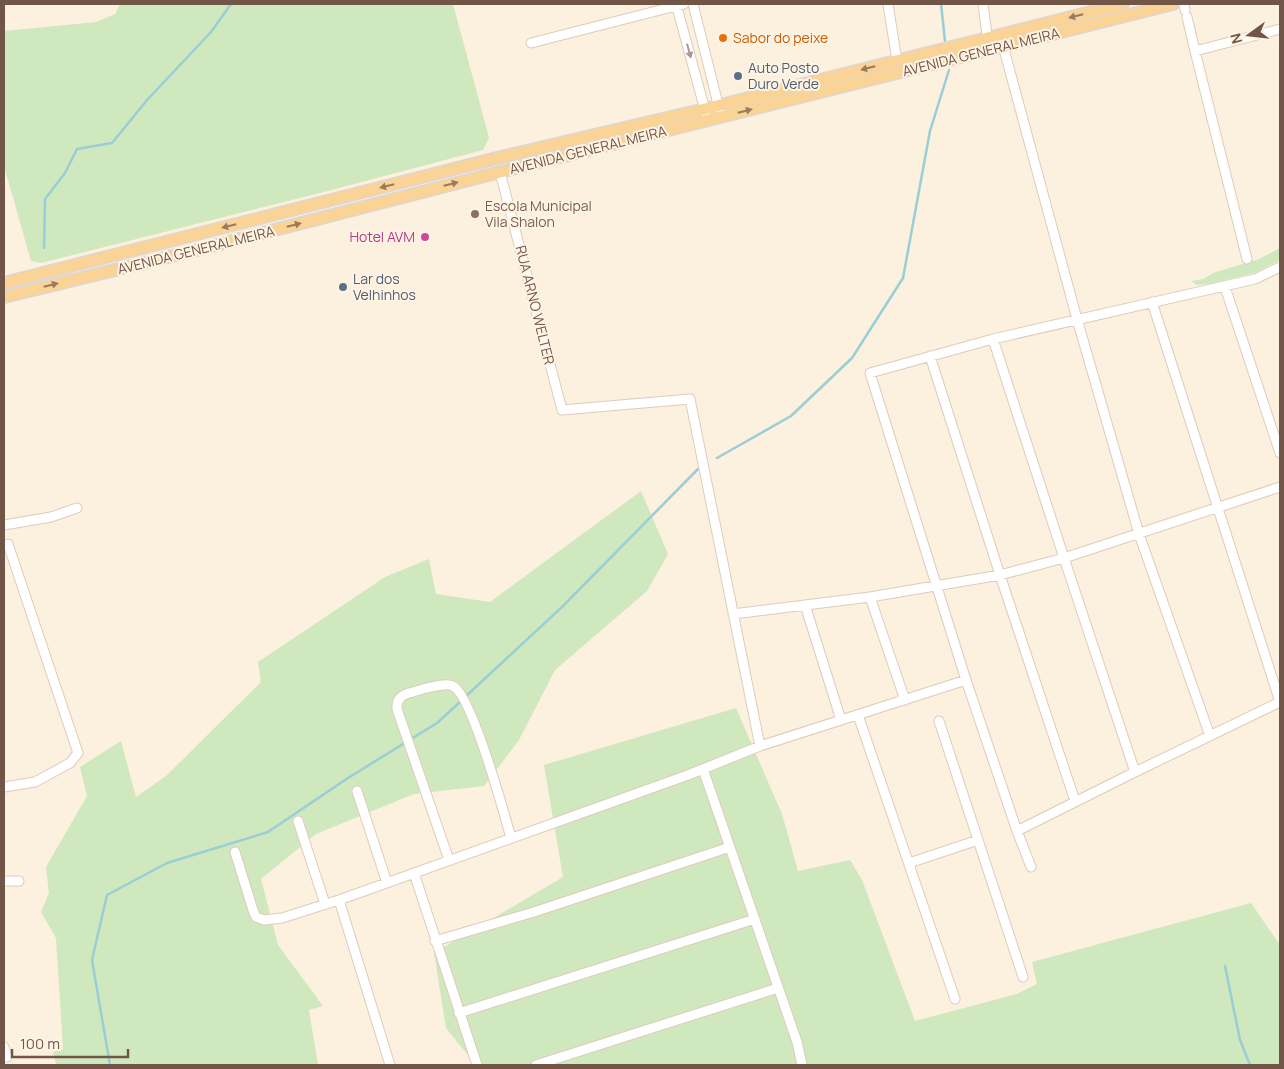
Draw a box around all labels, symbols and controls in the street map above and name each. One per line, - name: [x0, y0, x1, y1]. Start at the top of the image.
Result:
- north arrow: [1224, 10, 1274, 60]
- one-way arrow: [1069, 12, 1084, 20]
- street label: AVENIDA GENERAL MEIRA: [900, 23, 1061, 80]
- place label: Sabor do peixe: [733, 28, 828, 47]
- text: N: [1225, 31, 1246, 46]
- marker: Sabor do peixe: [717, 32, 729, 44]
- one-way arrow: [685, 43, 693, 58]
- place label: Auto Posto Duro Verde: [748, 58, 819, 93]
- one-way arrow: [860, 64, 875, 72]
- marker: Auto Posto Duro Verde: [732, 70, 744, 82]
- one-way arrow: [737, 107, 752, 115]
- street label: AVENIDA GENERAL MEIRA: [507, 121, 668, 178]
- one-way arrow: [444, 180, 459, 188]
- one-way arrow: [379, 182, 394, 190]
- place label: Escola Municipal Vila Shalon: [485, 196, 592, 231]
- marker: Escola Municipal Vila Shalon: [469, 208, 481, 220]
- street label: AVENIDA GENERAL MEIRA: [115, 221, 276, 278]
- one-way arrow: [286, 221, 301, 229]
- one-way arrow: [222, 222, 237, 230]
- place label: Hotel AVM: [349, 227, 415, 246]
- marker: Hotel AVM: [419, 231, 431, 243]
- street label: RUA ARNO WELTER: [511, 243, 560, 367]
- place label: Lar dos Velhinhos: [353, 269, 416, 304]
- one-way arrow: [44, 281, 59, 289]
- marker: Lar dos Velhinhos: [337, 281, 349, 293]
- scale bar: [12, 1026, 129, 1058]
- text: 100 m: [20, 1033, 60, 1054]

